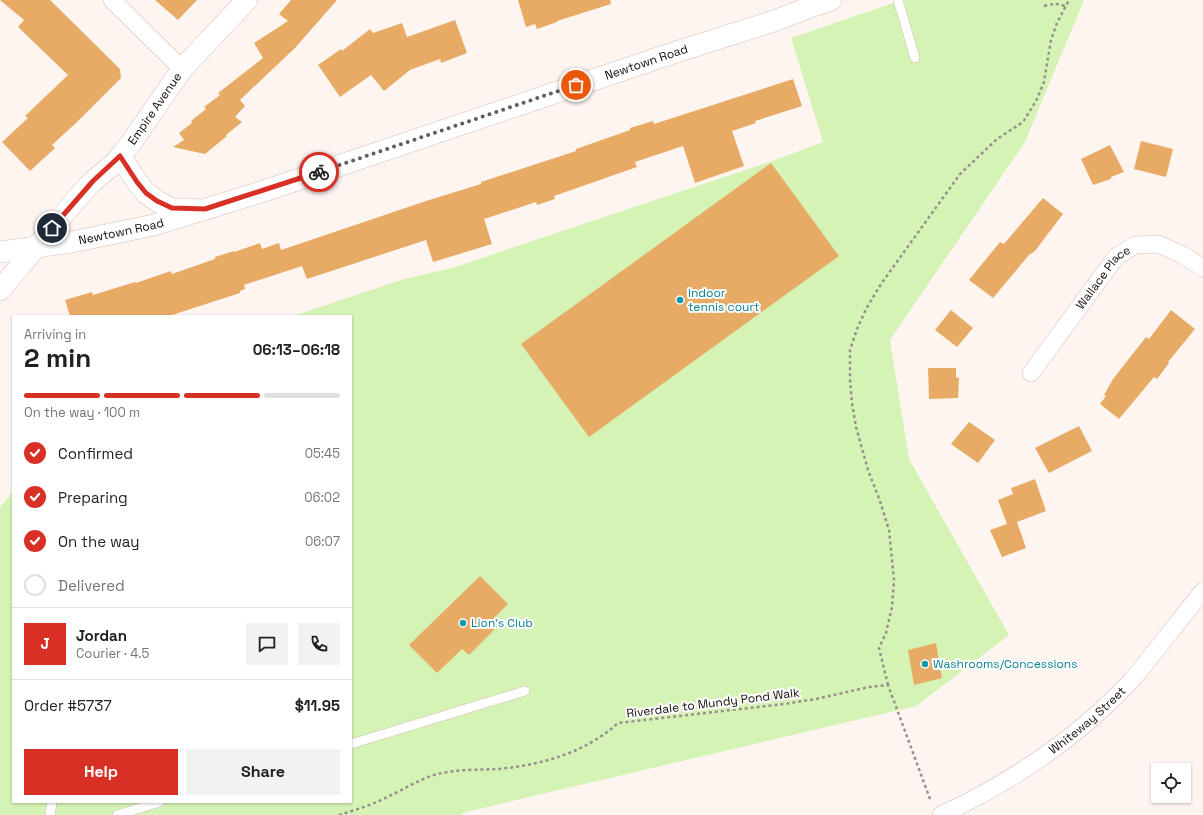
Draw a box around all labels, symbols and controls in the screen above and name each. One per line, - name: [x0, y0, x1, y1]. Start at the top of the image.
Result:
- street label: Newtown Road: [603, 41, 690, 83]
- pin: [559, 68, 593, 102]
- street label: Empire Avenue: [124, 69, 185, 148]
- icon: bag: [565, 74, 587, 96]
- courier: [299, 152, 339, 192]
- icon: bike: [308, 161, 330, 183]
- pin: [35, 211, 69, 245]
- street label: Newtown Road: [77, 214, 166, 248]
- icon: home: [41, 217, 63, 239]
- street label: Wallace Place: [1072, 242, 1133, 313]
- place label: Indoor tennis court: [688, 285, 759, 315]
- marker: Indoor tennis court: [675, 295, 685, 305]
- text: Arriving in: [24, 326, 86, 343]
- text: 06:13–06:18: [253, 340, 340, 359]
- text: 2 min: [24, 341, 91, 375]
- text: On the way · 100 m: [24, 404, 140, 421]
- icon: check: [24, 442, 46, 464]
- text: Confirmed: [58, 444, 133, 463]
- text: 05:45: [305, 445, 340, 462]
- icon: check: [24, 486, 46, 508]
- text: Preparing: [58, 488, 128, 507]
- text: 06:02: [304, 489, 340, 506]
- icon: check: [24, 530, 46, 552]
- text: On the way: [58, 532, 139, 551]
- text: 06:07: [305, 533, 340, 550]
- text: Delivered: [58, 576, 125, 595]
- place label: Lion's Club: [471, 615, 533, 631]
- marker: Lion's Club: [458, 618, 468, 628]
- button: chat: [246, 623, 288, 665]
- button: phone: [298, 623, 340, 665]
- text: Jordan: [76, 626, 127, 645]
- text: J: [40, 634, 50, 653]
- text: Courier · 4.5: [76, 645, 149, 662]
- place label: Washrooms/Concessions: [933, 656, 1078, 672]
- marker: Washrooms/Concessions: [920, 659, 930, 669]
- street label: Whiteway Street: [1046, 683, 1129, 758]
- street label: Riverdale to Mundy Pond Walk: [626, 684, 801, 722]
- text: Order #5737: [24, 696, 112, 715]
- text: $11.95: [295, 696, 340, 715]
- button: Help: [24, 749, 178, 795]
- button: Share: [186, 749, 340, 795]
- map controls: [1151, 763, 1191, 803]
- button: locate: [1151, 763, 1191, 803]

